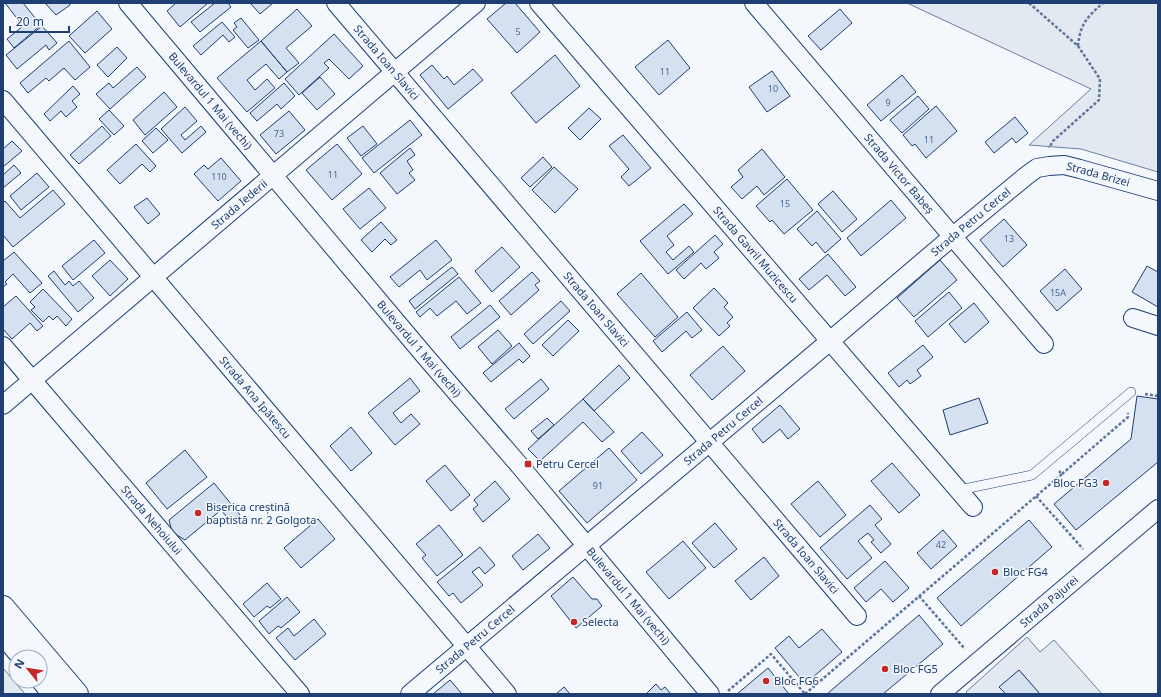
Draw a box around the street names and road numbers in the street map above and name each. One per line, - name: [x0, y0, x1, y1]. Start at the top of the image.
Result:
- street label: Strada Ioan Slavici: [351, 21, 423, 103]
- street label: Bulevardul 1 Mai (vechi): [166, 49, 256, 152]
- street label: Strada Victor Babeș: [861, 130, 938, 217]
- street label: Strada Brizei: [1065, 158, 1132, 190]
- street label: Strada Iederii: [208, 176, 270, 232]
- street label: Strada Petru Cercel: [927, 184, 1013, 259]
- street label: Strada Gavril Muzicescu: [710, 203, 802, 306]
- street label: Strada Ioan Slavici: [560, 268, 633, 350]
- street label: Bulevardul 1 Mai (vechi): [374, 297, 465, 400]
- street label: Strada Ana Ipătescu: [217, 353, 295, 441]
- street label: Strada Petru Cercel: [680, 393, 766, 468]
- street label: Strada Nehoiului: [118, 482, 186, 558]
- street label: Strada Ioan Slavici: [770, 515, 843, 597]
- street label: Bulevardul 1 Mai (vechi): [584, 544, 674, 648]
- street label: Strada Pajurei: [1016, 572, 1081, 630]
- street label: Strada Petru Cercel: [432, 601, 518, 677]

